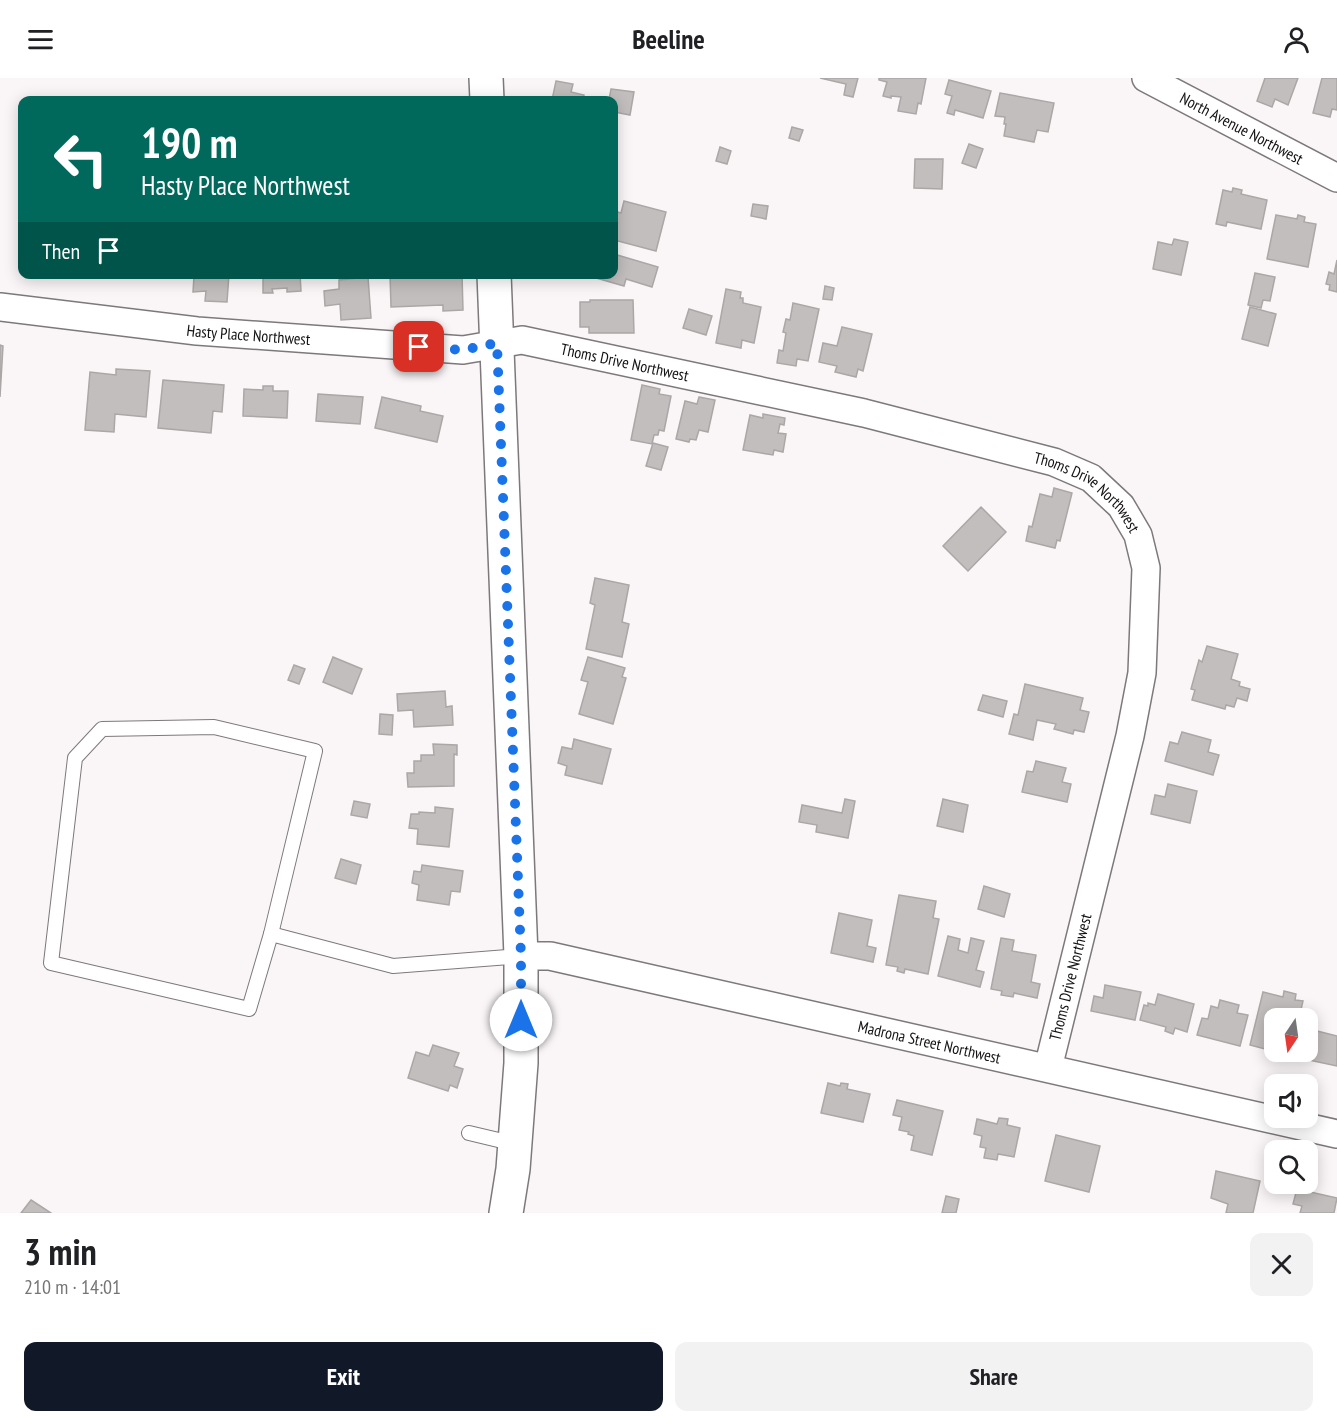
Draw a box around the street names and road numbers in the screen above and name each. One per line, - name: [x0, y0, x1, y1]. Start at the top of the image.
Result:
- street label: North Avenue Northwest: [1177, 88, 1307, 169]
- street label: Hasty Place Northwest: [185, 320, 312, 349]
- street label: Thoms Drive Northwest: [559, 339, 691, 385]
- street label: Thoms Drive Northwest: [1032, 447, 1145, 537]
- street label: Thoms Drive Northwest: [1045, 911, 1096, 1043]
- street label: Madrona Street Northwest: [856, 1016, 1003, 1068]

